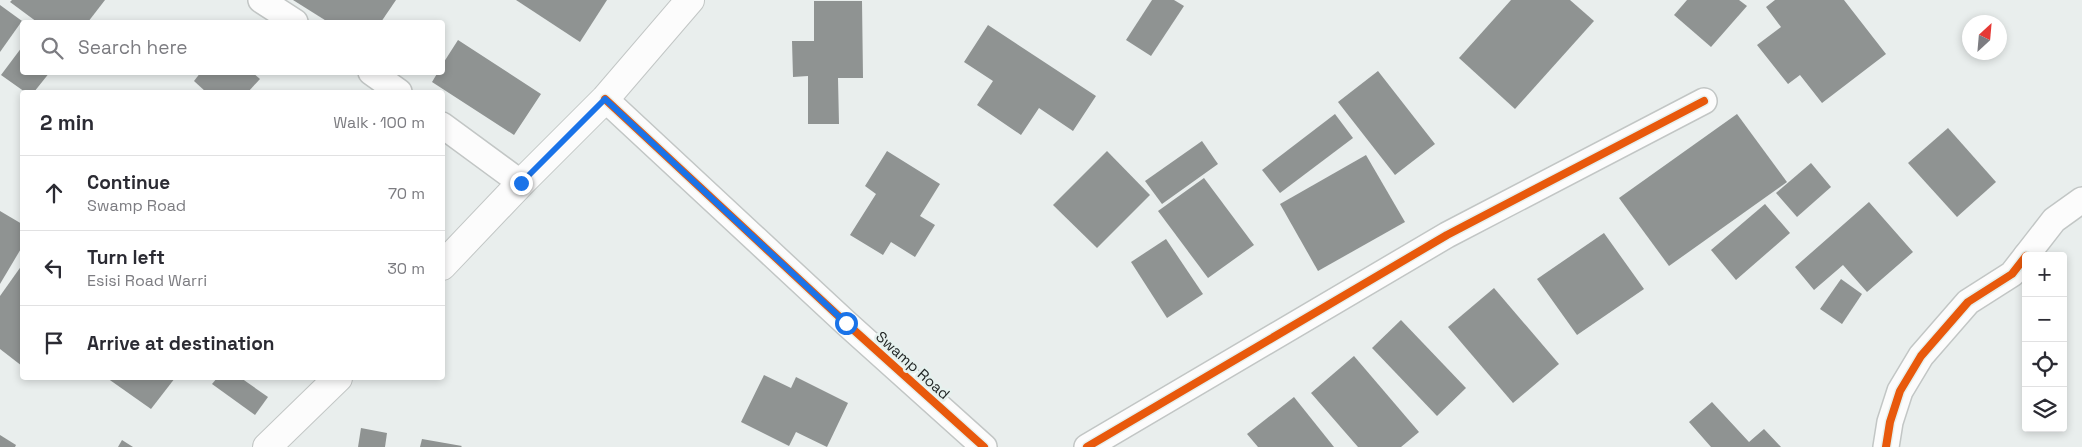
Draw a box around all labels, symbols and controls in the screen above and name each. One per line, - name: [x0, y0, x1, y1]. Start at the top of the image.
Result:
- north arrow: [1962, 15, 2007, 60]
- search box: [20, 20, 445, 75]
- icon: search: [38, 34, 66, 62]
- text: Search here: [78, 35, 188, 60]
- text: 2 min: [40, 109, 94, 136]
- text: Walk · 100 m: [333, 112, 425, 133]
- text: Continue: [87, 170, 170, 195]
- route end: [510, 172, 533, 195]
- icon: ahead: [40, 179, 68, 207]
- text: 70 m: [388, 183, 425, 204]
- text: Swamp Road: [87, 195, 186, 216]
- text: Turn left: [87, 245, 165, 270]
- map controls: [2022, 252, 2067, 432]
- button: +: [2022, 252, 2067, 297]
- icon: left: [40, 254, 68, 282]
- text: 30 m: [387, 258, 425, 279]
- text: Esisi Road Warri: [87, 270, 207, 291]
- button: −: [2022, 297, 2067, 342]
- route start: [835, 312, 858, 335]
- street label: Swamp Road: [872, 327, 954, 403]
- icon: arrive: [40, 329, 68, 357]
- text: Arrive at destination: [87, 331, 275, 356]
- button: locate: [2022, 342, 2067, 387]
- button: layers: [2022, 387, 2067, 432]

